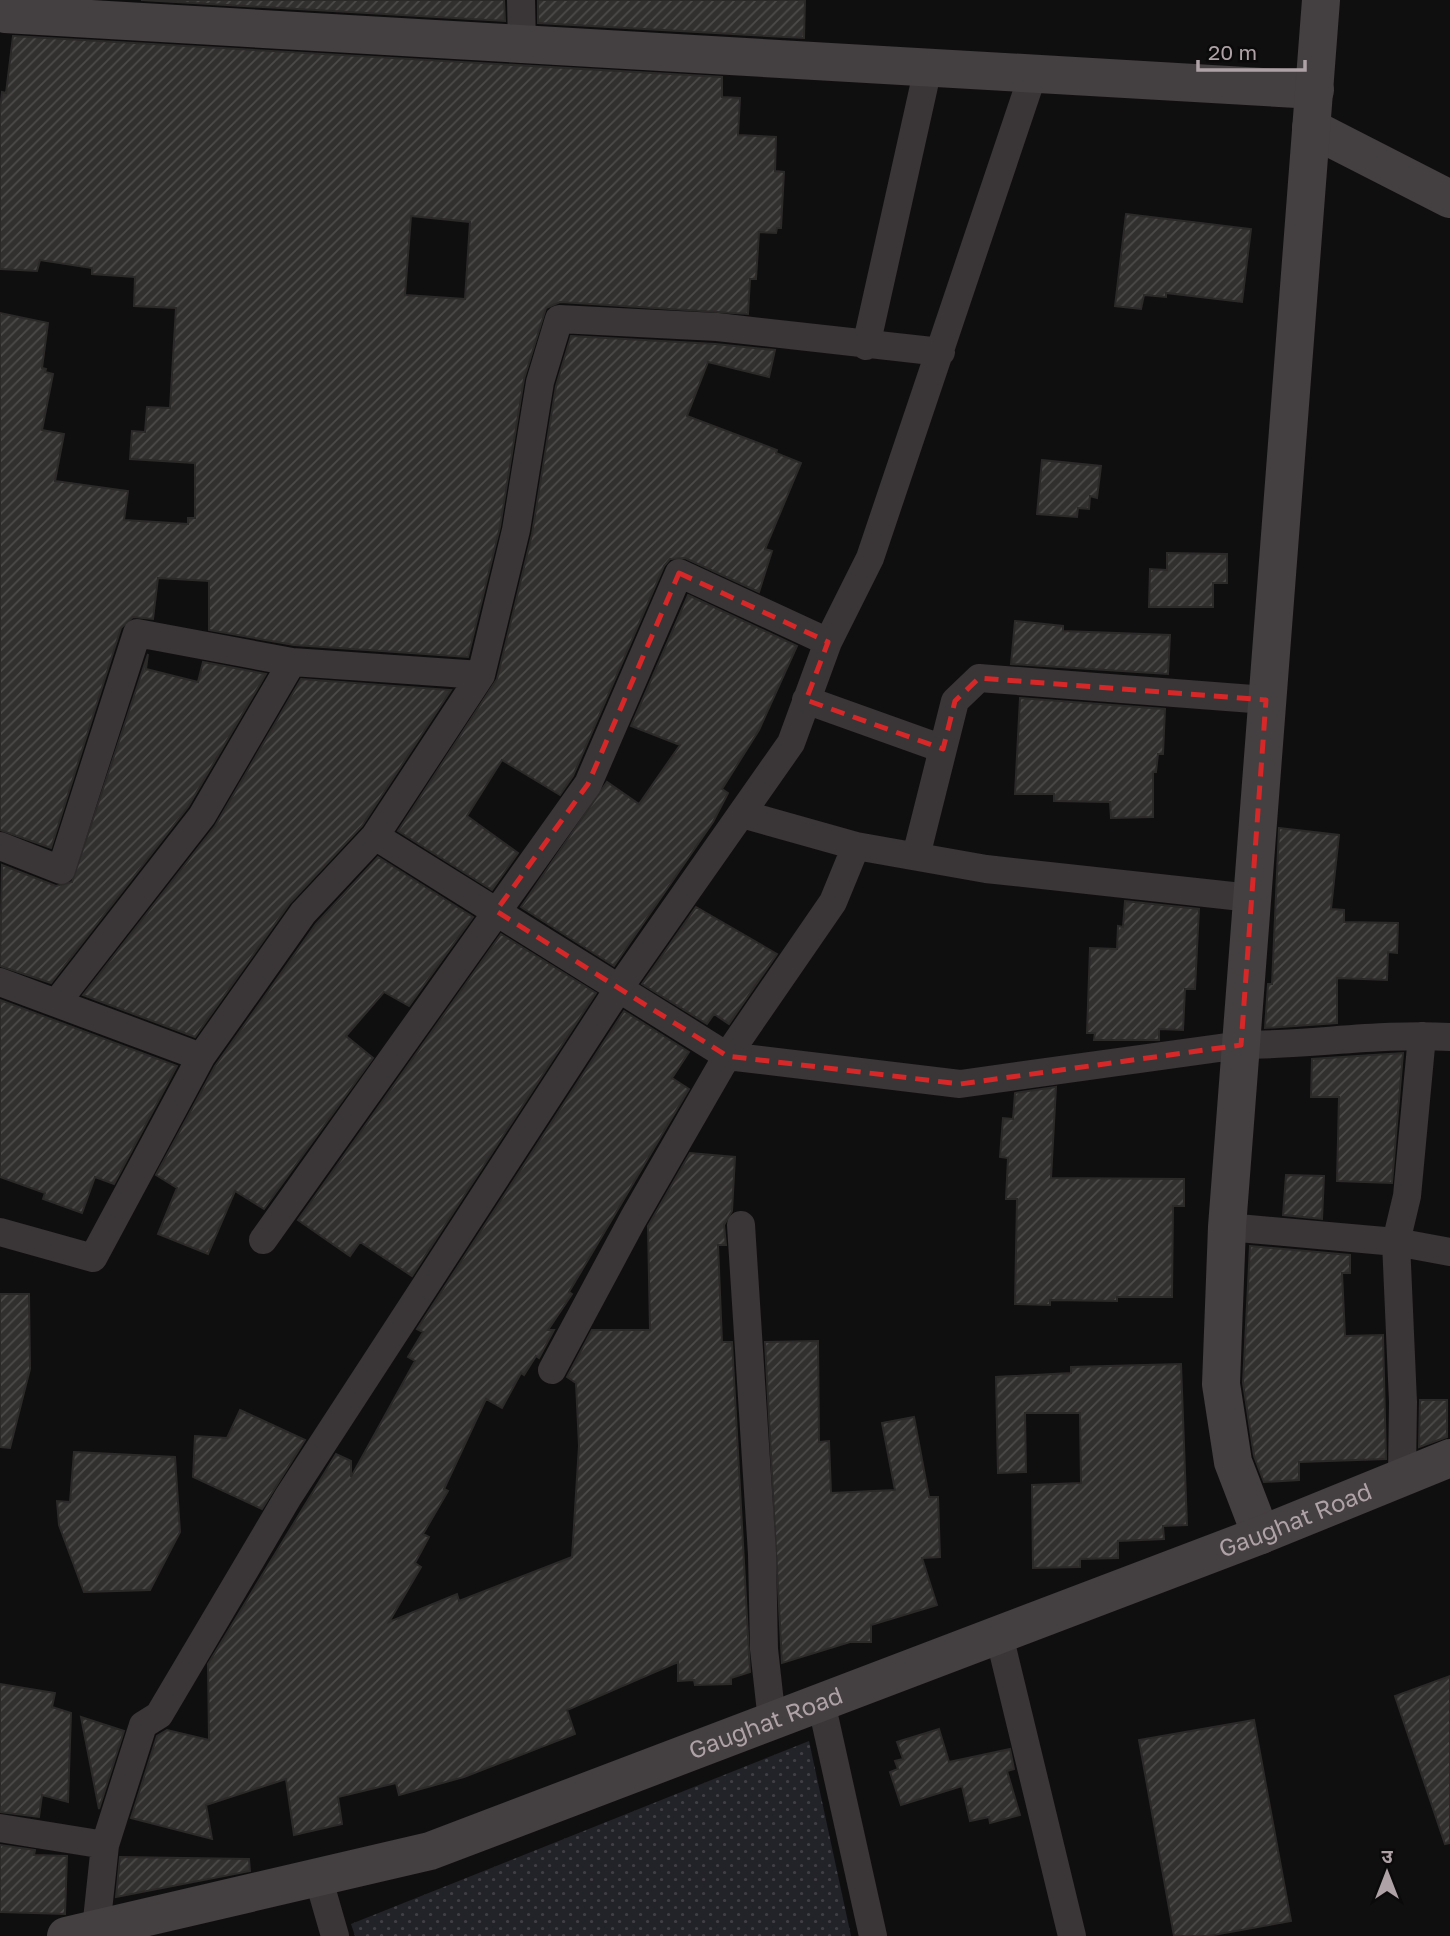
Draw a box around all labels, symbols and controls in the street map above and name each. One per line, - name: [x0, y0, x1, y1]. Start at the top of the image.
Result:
- scale bar: [1198, 28, 1305, 72]
- text: 20 m: [1208, 39, 1257, 65]
- street label: Gaughat Road: [1214, 1476, 1375, 1563]
- street label: Gaughat Road: [684, 1680, 846, 1764]
- north arrow: [1352, 1838, 1422, 1908]
- text: उ: [1381, 1844, 1393, 1867]

